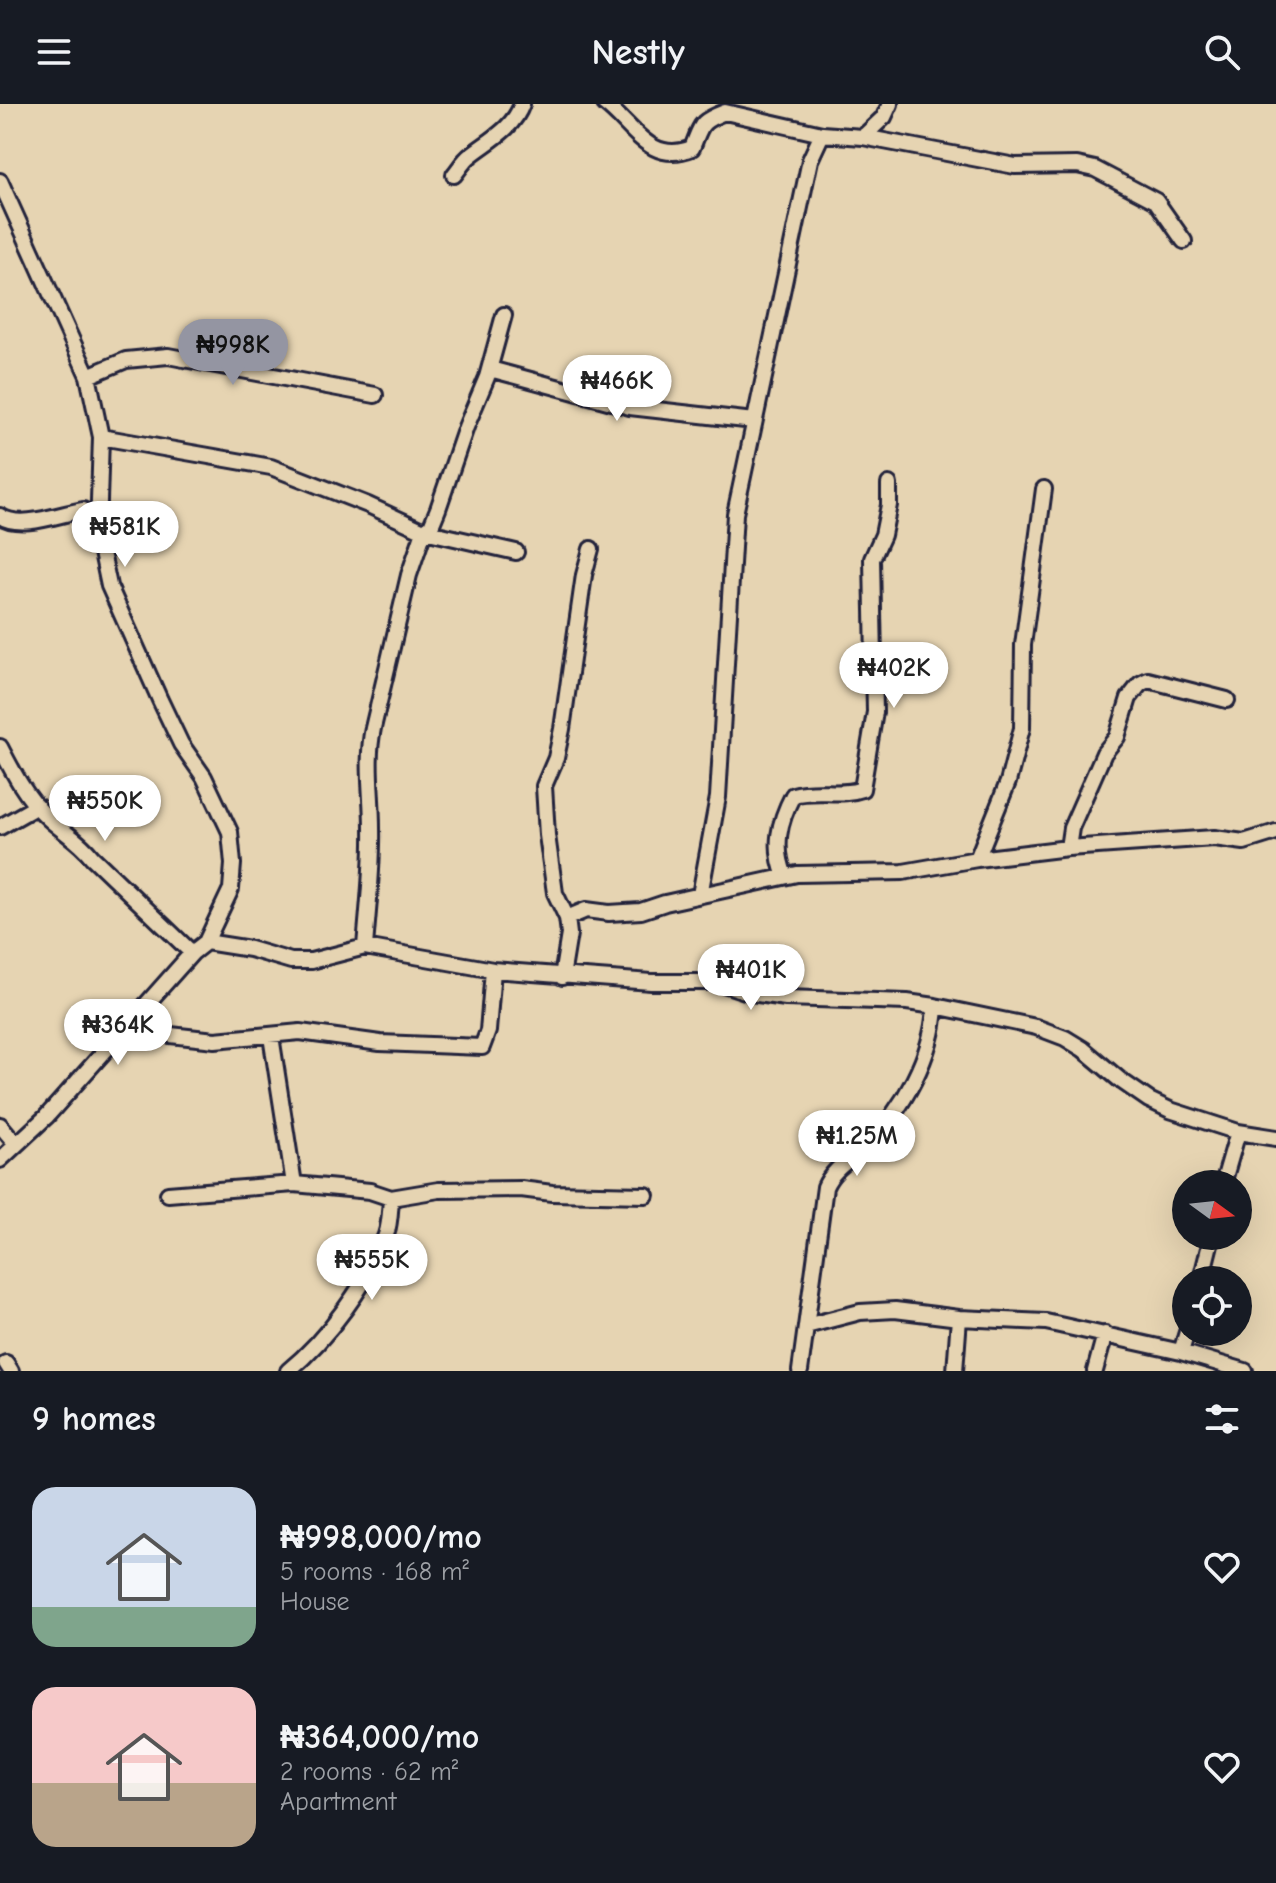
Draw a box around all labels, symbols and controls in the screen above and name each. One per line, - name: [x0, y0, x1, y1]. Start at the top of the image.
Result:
- icon: menu: [32, 30, 76, 74]
- icon: search: [1200, 30, 1244, 74]
- text: Nestly: [591, 32, 685, 73]
- pin: ₦998K: [177, 319, 289, 387]
- text: ₦998K: [196, 330, 270, 360]
- pin: ₦466K: [561, 355, 673, 423]
- text: ₦466K: [581, 366, 653, 396]
- pin: ₦581K: [69, 501, 181, 569]
- text: ₦581K: [90, 512, 160, 542]
- pin: ₦402K: [838, 642, 950, 710]
- text: ₦402K: [857, 653, 931, 683]
- pin: ₦550K: [49, 775, 161, 843]
- text: ₦550K: [67, 786, 143, 816]
- pin: ₦401K: [695, 944, 807, 1012]
- text: ₦401K: [716, 955, 786, 985]
- pin: ₦364K: [62, 999, 174, 1067]
- text: ₦364K: [82, 1010, 154, 1040]
- pin: ₦1.25M: [792, 1110, 922, 1178]
- text: ₦1.25M: [816, 1121, 898, 1151]
- north arrow: [1172, 1170, 1252, 1250]
- map controls: [1172, 1170, 1252, 1346]
- pin: ₦555K: [316, 1234, 428, 1302]
- text: ₦555K: [335, 1245, 409, 1275]
- button: locate: [1172, 1266, 1252, 1346]
- icon: filters: [1200, 1397, 1244, 1441]
- text: 9 homes: [32, 1399, 156, 1439]
- text: ₦998,000/mo: [280, 1517, 482, 1557]
- icon: home: [96, 1519, 192, 1615]
- icon: heart: [1200, 1545, 1244, 1589]
- text: 5 rooms · 168 m²: [280, 1557, 469, 1587]
- text: House: [280, 1587, 350, 1617]
- text: ₦364,000/mo: [280, 1717, 479, 1757]
- icon: home: [96, 1719, 192, 1815]
- icon: heart: [1200, 1745, 1244, 1789]
- text: 2 rooms · 62 m²: [280, 1757, 458, 1787]
- text: Apartment: [280, 1787, 396, 1817]

